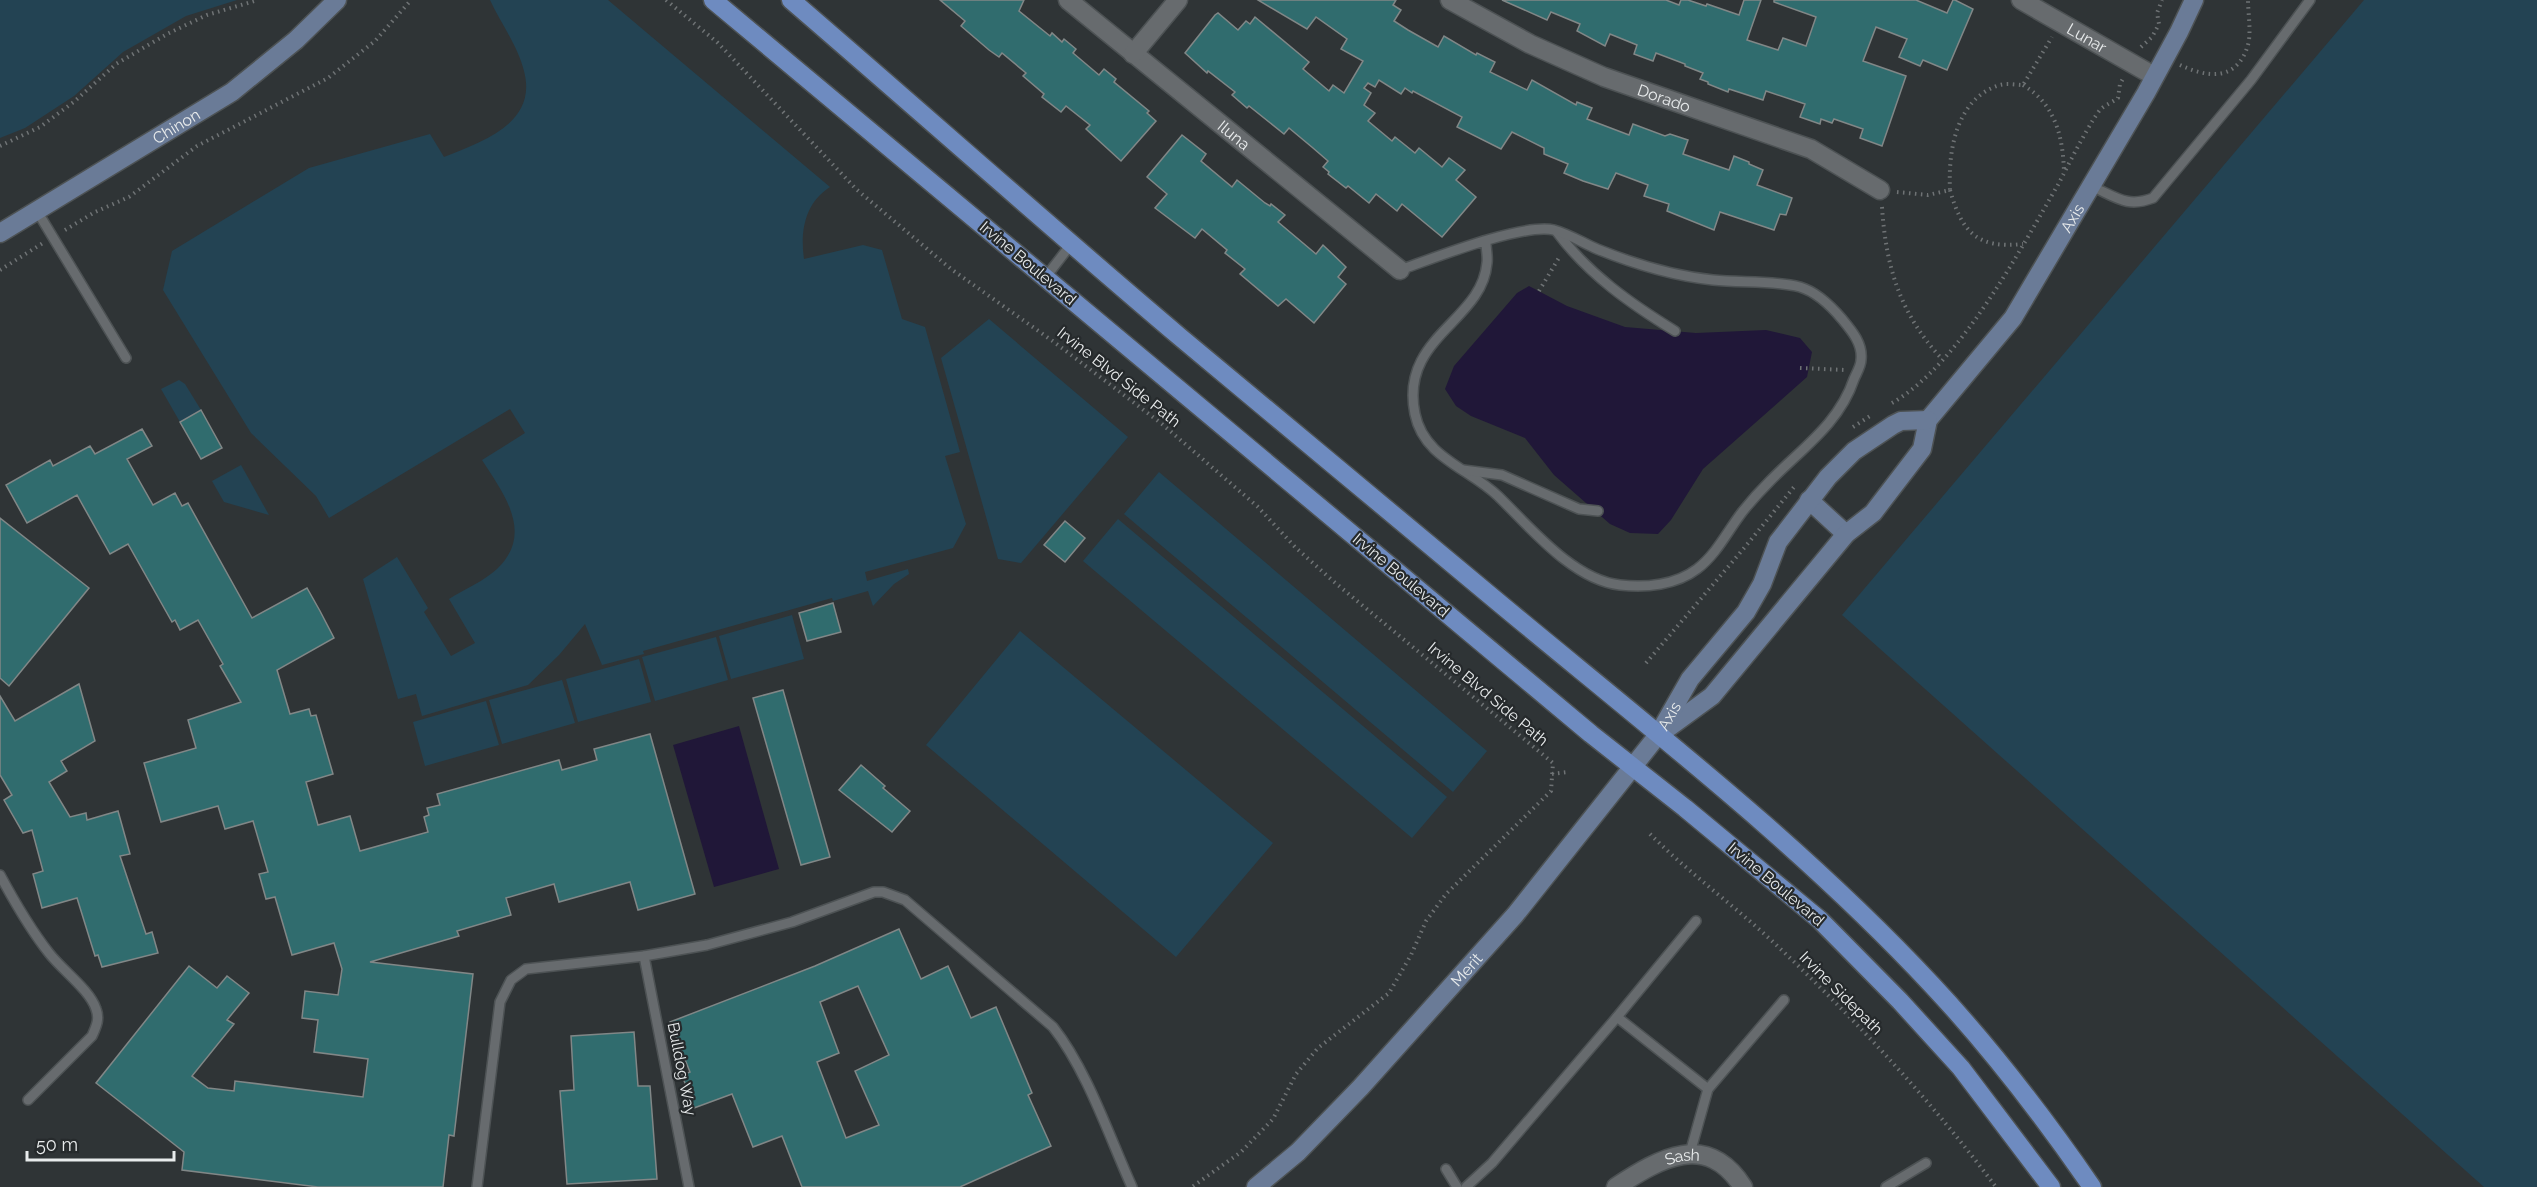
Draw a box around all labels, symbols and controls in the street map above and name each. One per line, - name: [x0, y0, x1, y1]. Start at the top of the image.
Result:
- street label: Lunar: [2064, 19, 2110, 57]
- street label: Dorado: [1635, 80, 1693, 116]
- street label: Chinon: [149, 104, 203, 148]
- street label: Iluna: [1214, 116, 1254, 154]
- street label: Axis: [2056, 200, 2088, 236]
- street label: Irvine Boulevard: [976, 217, 1080, 309]
- street label: Irvine Blvd Side Path: [1054, 323, 1184, 431]
- street label: Irvine Boulevard: [1349, 529, 1453, 621]
- street label: Irvine Blvd Side Path: [1424, 638, 1552, 750]
- street label: Axis: [1653, 698, 1685, 734]
- street label: Irvine Boulevard: [1724, 838, 1828, 930]
- street label: Irvine Sidepath: [1795, 947, 1887, 1039]
- street label: Merit: [1447, 949, 1486, 990]
- street label: Bulldog Way: [664, 1021, 700, 1118]
- scale bar: [27, 1124, 174, 1162]
- text: 50 m: [36, 1134, 78, 1155]
- street label: Sash: [1662, 1145, 1701, 1169]

